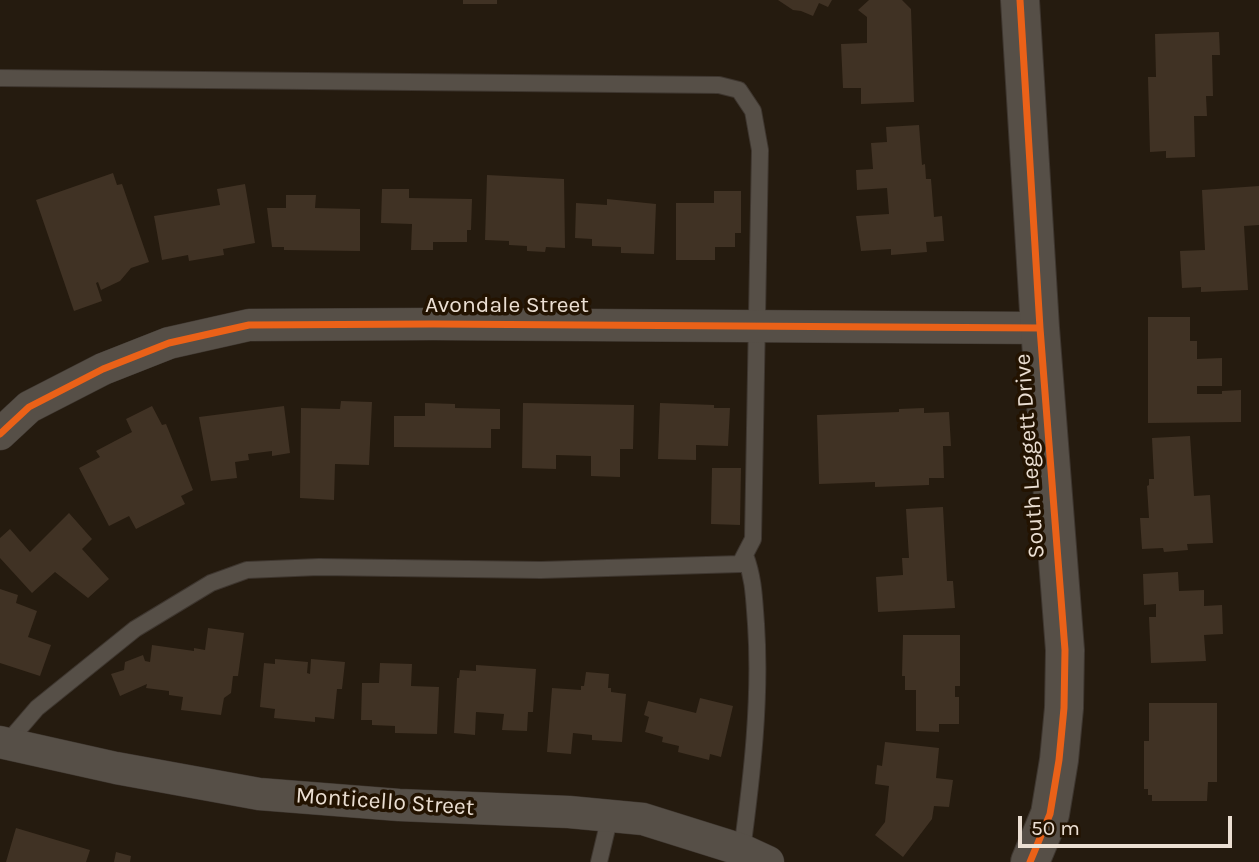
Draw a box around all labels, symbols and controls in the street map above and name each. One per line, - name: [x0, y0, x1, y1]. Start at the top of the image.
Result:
- street label: Avondale Street: [425, 291, 589, 319]
- street label: South Leggett Drive: [1009, 353, 1051, 559]
- street label: Monticello Street: [295, 782, 475, 822]
- scale bar: [1021, 802, 1234, 846]
- text: 50 m: [1031, 816, 1080, 840]

